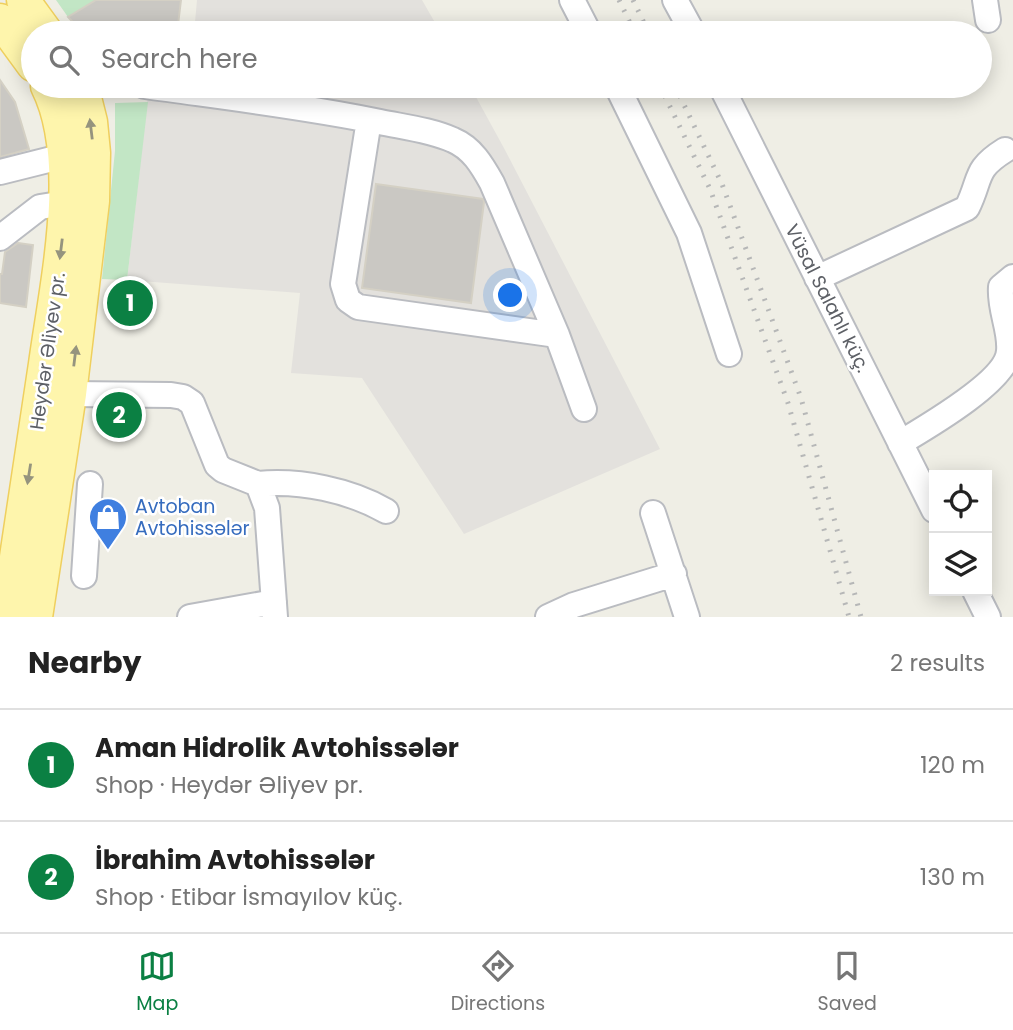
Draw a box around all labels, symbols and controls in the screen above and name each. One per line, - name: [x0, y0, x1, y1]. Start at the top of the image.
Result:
- search box: [21, 21, 992, 98]
- icon: search: [45, 41, 83, 79]
- text: Search here: [101, 41, 258, 77]
- one-way arrow: [86, 118, 97, 140]
- street label: Vüsal Salahlı küç.: [779, 219, 877, 377]
- one-way arrow: [55, 238, 66, 260]
- street label: Heydər Əliyev pr.: [23, 271, 72, 432]
- pin: 1: [107, 277, 153, 329]
- your location: [493, 278, 527, 312]
- one-way arrow: [69, 344, 80, 366]
- pin: 2: [96, 389, 142, 441]
- one-way arrow: [23, 464, 34, 486]
- map controls: [929, 470, 992, 596]
- button: locate: [929, 470, 992, 533]
- place label: Avtoban Avtohissələr: [135, 493, 250, 542]
- shop icon: Avtoban Avtohissələr: [87, 496, 129, 551]
- button: layers: [929, 533, 992, 596]
- text: Nearby: [28, 641, 142, 684]
- text: 2 results: [890, 647, 985, 679]
- text: Aman Hidrolik Avtohissələr: [95, 730, 459, 766]
- text: 1: [47, 749, 55, 781]
- text: 120 m: [920, 749, 985, 781]
- text: Shop · Heydər Əliyev pr.: [95, 769, 363, 801]
- text: İbrahim Avtohissələr: [95, 842, 375, 878]
- text: 2: [44, 861, 58, 893]
- text: 130 m: [920, 861, 985, 893]
- text: Shop · Etibar İsmayılov küç.: [95, 881, 403, 913]
- tab: Map: [136, 947, 178, 1018]
- tab: Directions: [451, 947, 545, 1018]
- tab: Saved: [818, 947, 877, 1018]

